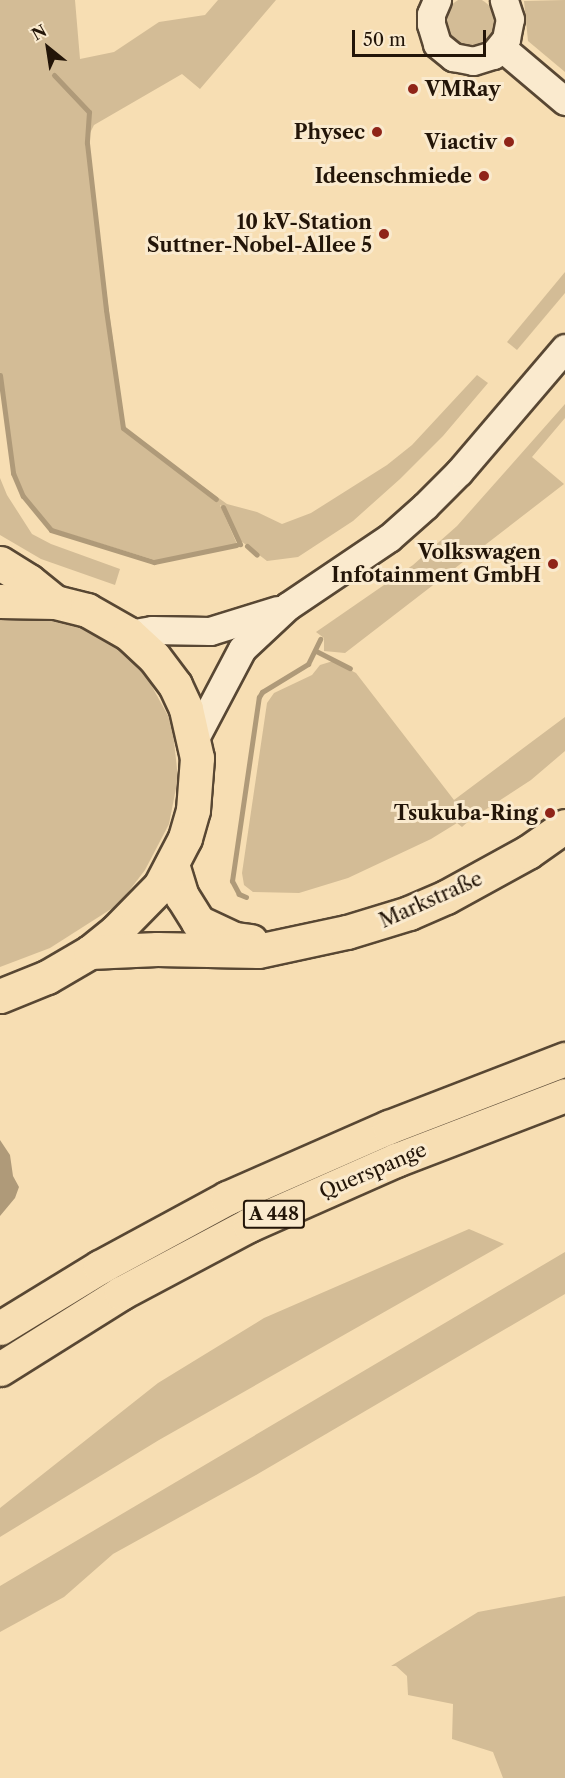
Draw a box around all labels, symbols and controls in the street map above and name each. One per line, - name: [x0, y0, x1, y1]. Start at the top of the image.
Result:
- north arrow: [18, 18, 78, 78]
- scale bar: [355, 18, 488, 56]
- text: N: [28, 20, 50, 45]
- text: 50 m: [363, 29, 406, 51]
- place label: VMRay: [425, 77, 501, 101]
- marker: VMRay: [406, 82, 420, 96]
- place label: Physec: [294, 120, 365, 144]
- marker: Physec: [370, 125, 384, 139]
- place label: Viactiv: [425, 130, 497, 154]
- marker: Viactiv: [502, 135, 516, 149]
- place label: Ideenschmiede: [315, 164, 472, 188]
- marker: Ideenschmiede: [477, 169, 491, 183]
- place label: 10 kV-Station Suttner-Nobel-Allee 5: [147, 210, 372, 257]
- marker: 10 kV-Station Suttner-Nobel-Allee 5: [377, 227, 391, 241]
- place label: Volkswagen Infotainment GmbH: [331, 540, 541, 587]
- marker: Volkswagen Infotainment GmbH: [546, 557, 560, 571]
- place label: Tsukuba-Ring: [394, 801, 538, 825]
- marker: Tsukuba-Ring: [543, 806, 557, 820]
- street label: Markstraße: [376, 867, 486, 933]
- street label: Querspange: [316, 1138, 430, 1204]
- road number: A 448: [242, 1199, 306, 1229]

